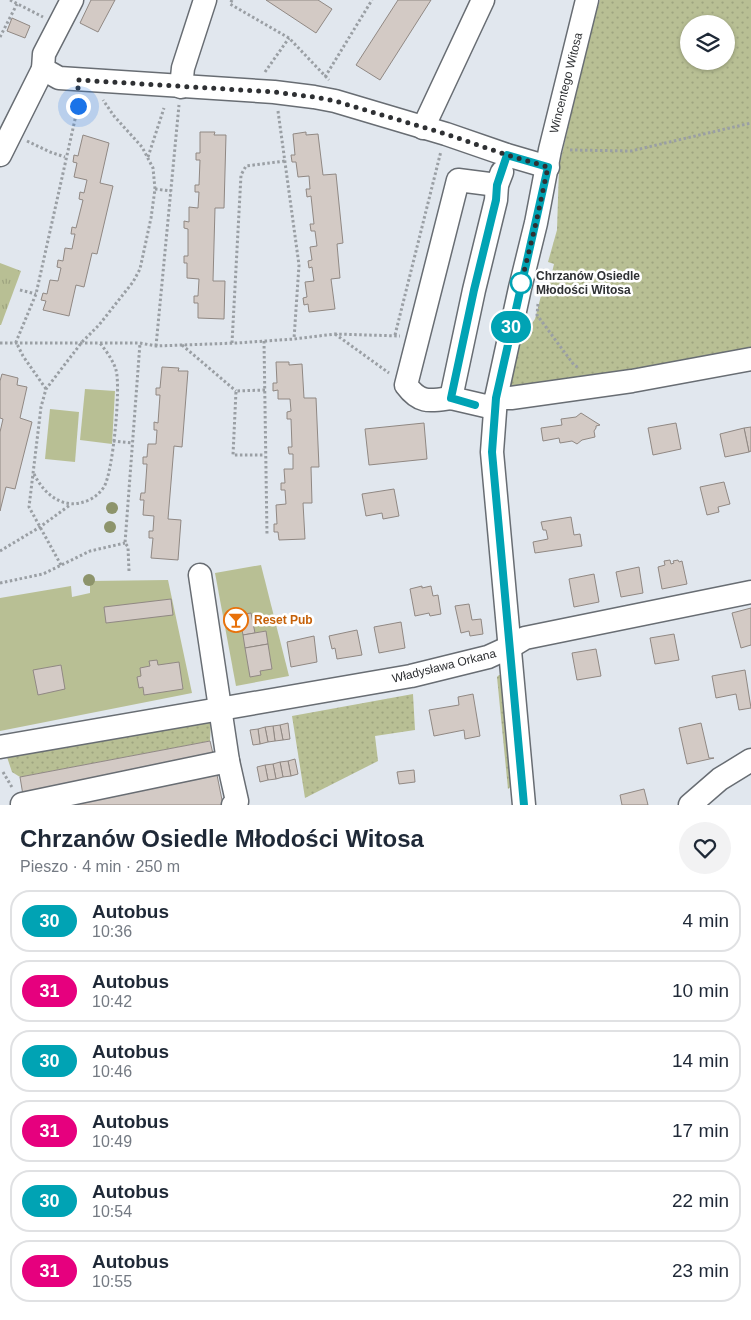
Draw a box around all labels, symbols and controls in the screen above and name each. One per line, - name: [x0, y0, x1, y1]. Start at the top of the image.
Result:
- map controls: [680, 15, 735, 70]
- button: layers: [680, 15, 735, 70]
- street label: Wincentego Witosa: [547, 31, 585, 135]
- your location: [66, 94, 91, 119]
- place label: Chrzanów Osiedle Młodości Witosa: [536, 269, 640, 297]
- marker: Chrzanów Osiedle Młodości Witosa: [510, 272, 532, 294]
- line badge: 30: [488, 311, 534, 343]
- text: 30: [501, 317, 521, 337]
- bar icon: Reset Pub: [223, 607, 249, 633]
- place label: Reset Pub: [254, 613, 313, 627]
- street label: Władysława Orkana: [391, 646, 498, 686]
- button: heart: [679, 822, 731, 874]
- text: Chrzanów Osiedle Młodości Witosa: [20, 825, 424, 852]
- text: Pieszo · 4 min · 250 m: [20, 858, 180, 875]
- text: Autobus: [92, 901, 169, 922]
- text: 4 min: [683, 910, 729, 931]
- text: 30: [39, 911, 60, 931]
- text: 10:36: [92, 923, 132, 940]
- text: Autobus: [92, 971, 169, 992]
- text: 10 min: [672, 980, 729, 1001]
- text: 31: [39, 981, 60, 1001]
- text: 10:42: [92, 993, 132, 1010]
- text: Autobus: [92, 1041, 169, 1062]
- text: 14 min: [672, 1050, 729, 1071]
- text: 30: [39, 1051, 60, 1071]
- text: 10:46: [92, 1063, 132, 1080]
- text: Autobus: [92, 1111, 169, 1132]
- text: 17 min: [672, 1120, 729, 1141]
- text: 31: [39, 1121, 60, 1141]
- text: 10:49: [92, 1133, 132, 1150]
- text: Autobus: [92, 1181, 169, 1202]
- text: 22 min: [672, 1190, 729, 1211]
- text: 30: [39, 1191, 60, 1211]
- text: 10:54: [92, 1203, 132, 1220]
- text: Autobus: [92, 1251, 169, 1272]
- text: 23 min: [672, 1260, 729, 1281]
- text: 31: [39, 1261, 60, 1281]
- text: 10:55: [92, 1273, 132, 1290]

